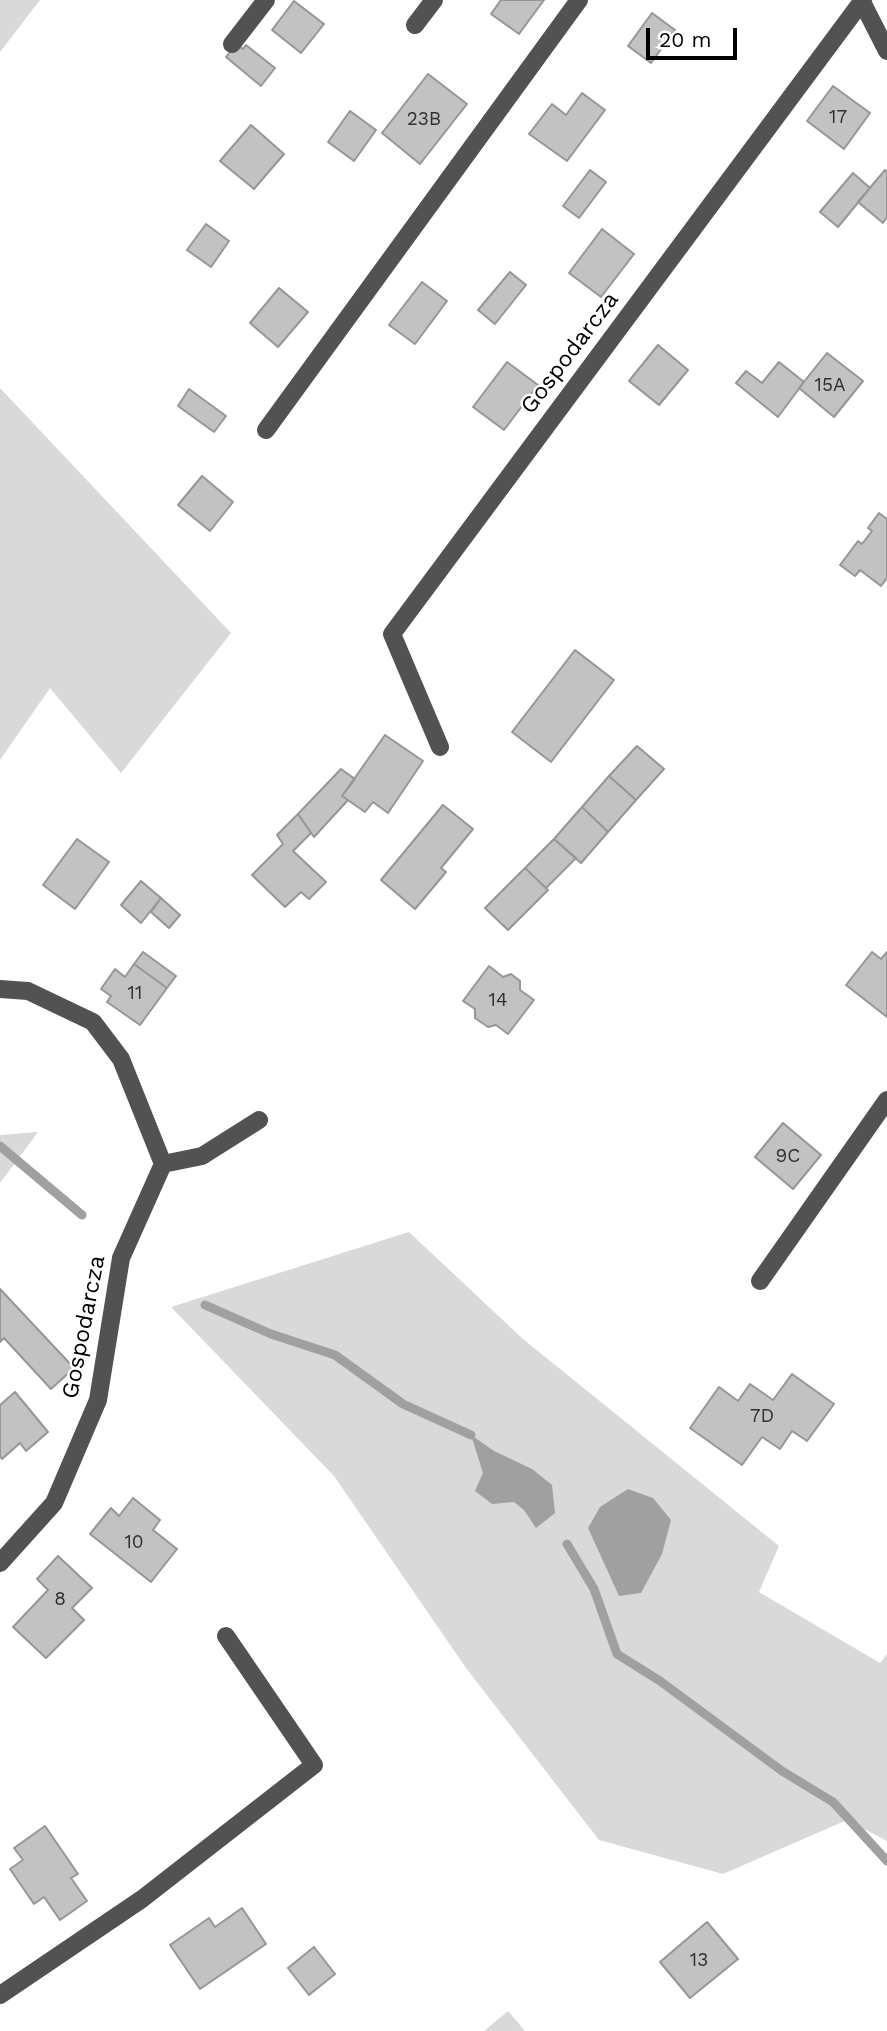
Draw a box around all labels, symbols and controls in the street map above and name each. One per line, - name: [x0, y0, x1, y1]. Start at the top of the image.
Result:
- scale bar: [649, 14, 740, 58]
- text: 20 m: [659, 27, 711, 52]
- house number: 17: [829, 106, 847, 128]
- house number: 23B: [407, 108, 441, 130]
- street label: Gospodarcza: [515, 287, 625, 419]
- house number: 15A: [814, 374, 846, 396]
- house number: 11: [128, 982, 142, 1004]
- house number: 14: [488, 989, 508, 1011]
- house number: 9C: [776, 1145, 800, 1167]
- street label: Gospodarcza: [57, 1253, 111, 1401]
- house number: 7D: [750, 1405, 774, 1427]
- house number: 10: [124, 1531, 144, 1553]
- house number: 8: [54, 1588, 66, 1610]
- house number: 13: [690, 1949, 708, 1971]

